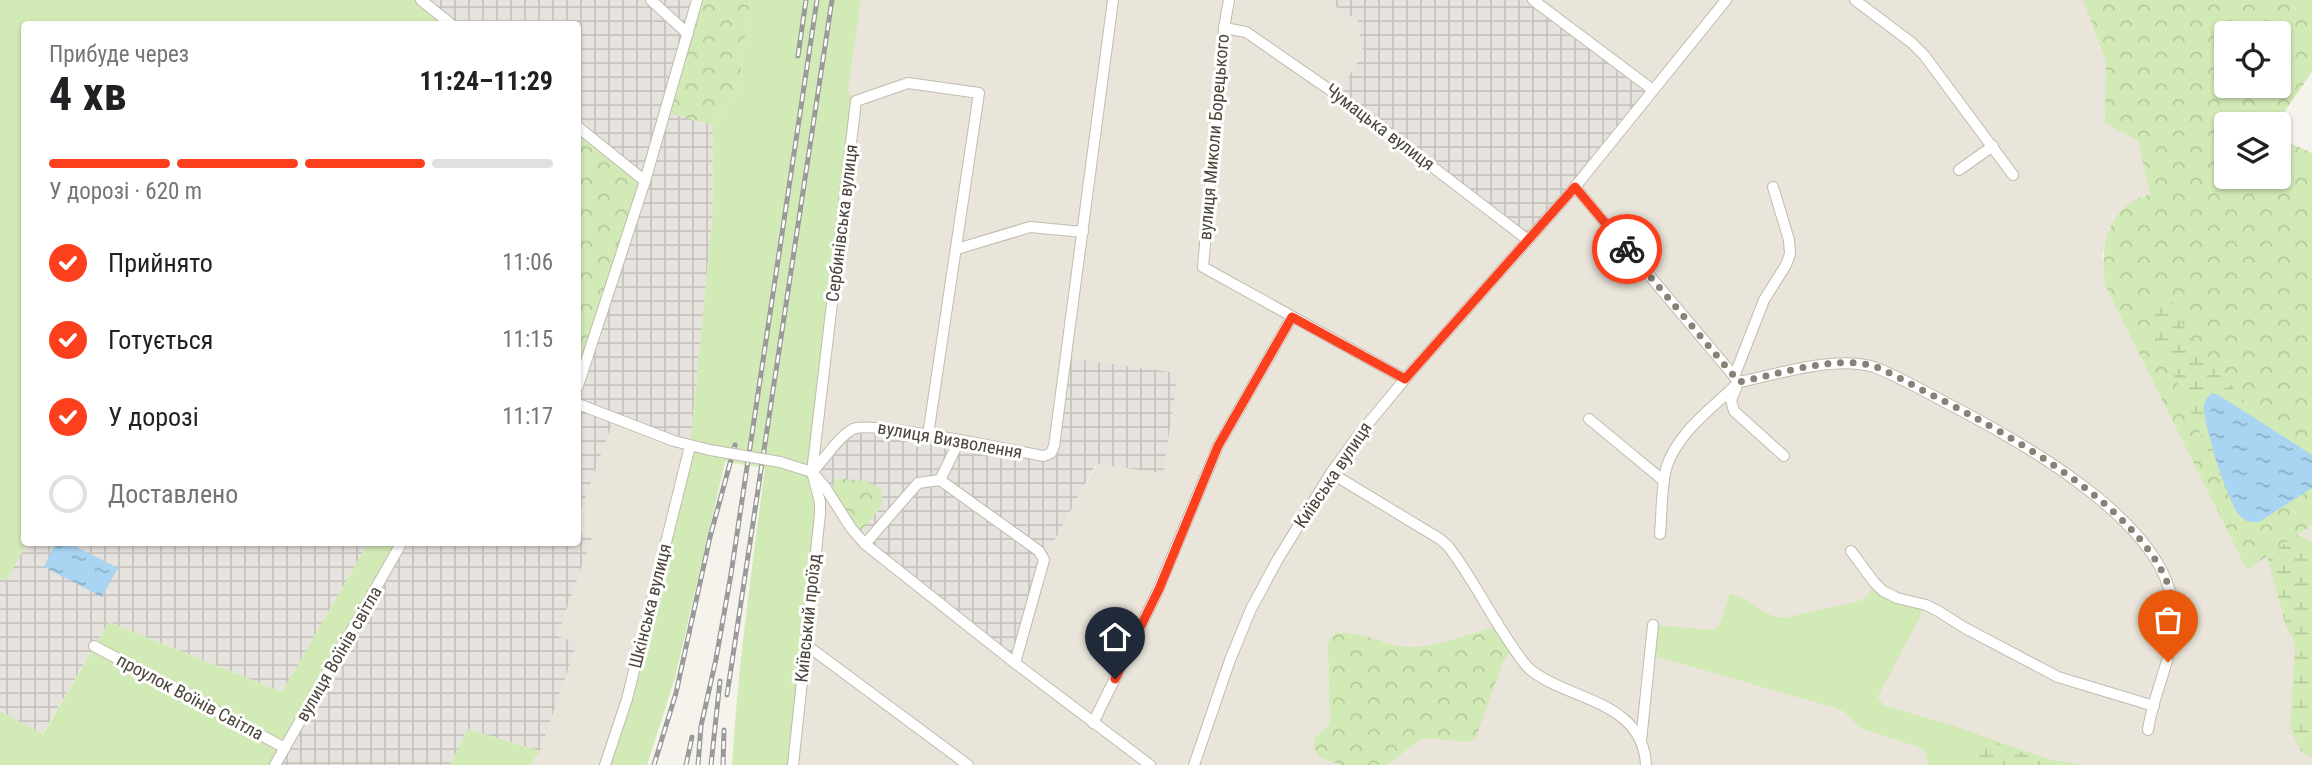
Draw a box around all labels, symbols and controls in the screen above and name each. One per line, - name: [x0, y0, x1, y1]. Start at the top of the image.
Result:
- map controls: [2214, 21, 2291, 189]
- button: locate: [2214, 21, 2291, 98]
- street label: вулиця Миколи Борецького: [1194, 33, 1233, 241]
- text: Прибуде через: [49, 41, 189, 68]
- text: 11:24–11:29: [419, 66, 553, 96]
- text: 4 хв: [49, 67, 127, 121]
- street label: Чумацька вулиця: [1322, 79, 1439, 174]
- button: layers: [2214, 112, 2291, 189]
- street label: Сербинівська вулиця: [821, 143, 862, 303]
- text: У дорозі · 620 m: [49, 178, 202, 205]
- courier: [1592, 214, 1662, 284]
- icon: bike: [1608, 230, 1646, 268]
- icon: check: [49, 244, 87, 282]
- text: Прийнято: [108, 248, 213, 278]
- text: 11:06: [502, 249, 553, 276]
- icon: check: [49, 321, 87, 359]
- text: Готується: [108, 325, 213, 355]
- text: 11:15: [502, 326, 553, 353]
- icon: check: [49, 398, 87, 436]
- text: У дорозі: [108, 402, 199, 432]
- text: 11:17: [502, 403, 553, 430]
- street label: вулиця Визволення: [876, 416, 1024, 463]
- street label: Київська вулиця: [1289, 418, 1376, 532]
- text: Доставлено: [108, 479, 238, 509]
- street label: Шкінська вулиця: [624, 541, 675, 670]
- street label: Київський проїзд: [790, 552, 825, 683]
- street label: вулиця Воїнів світла: [291, 582, 386, 725]
- pin: [2138, 590, 2198, 662]
- icon: bag: [2149, 601, 2187, 639]
- pin: [1085, 607, 1145, 679]
- icon: home: [1096, 618, 1134, 656]
- street label: проулок Воїнів Світла: [113, 649, 267, 744]

